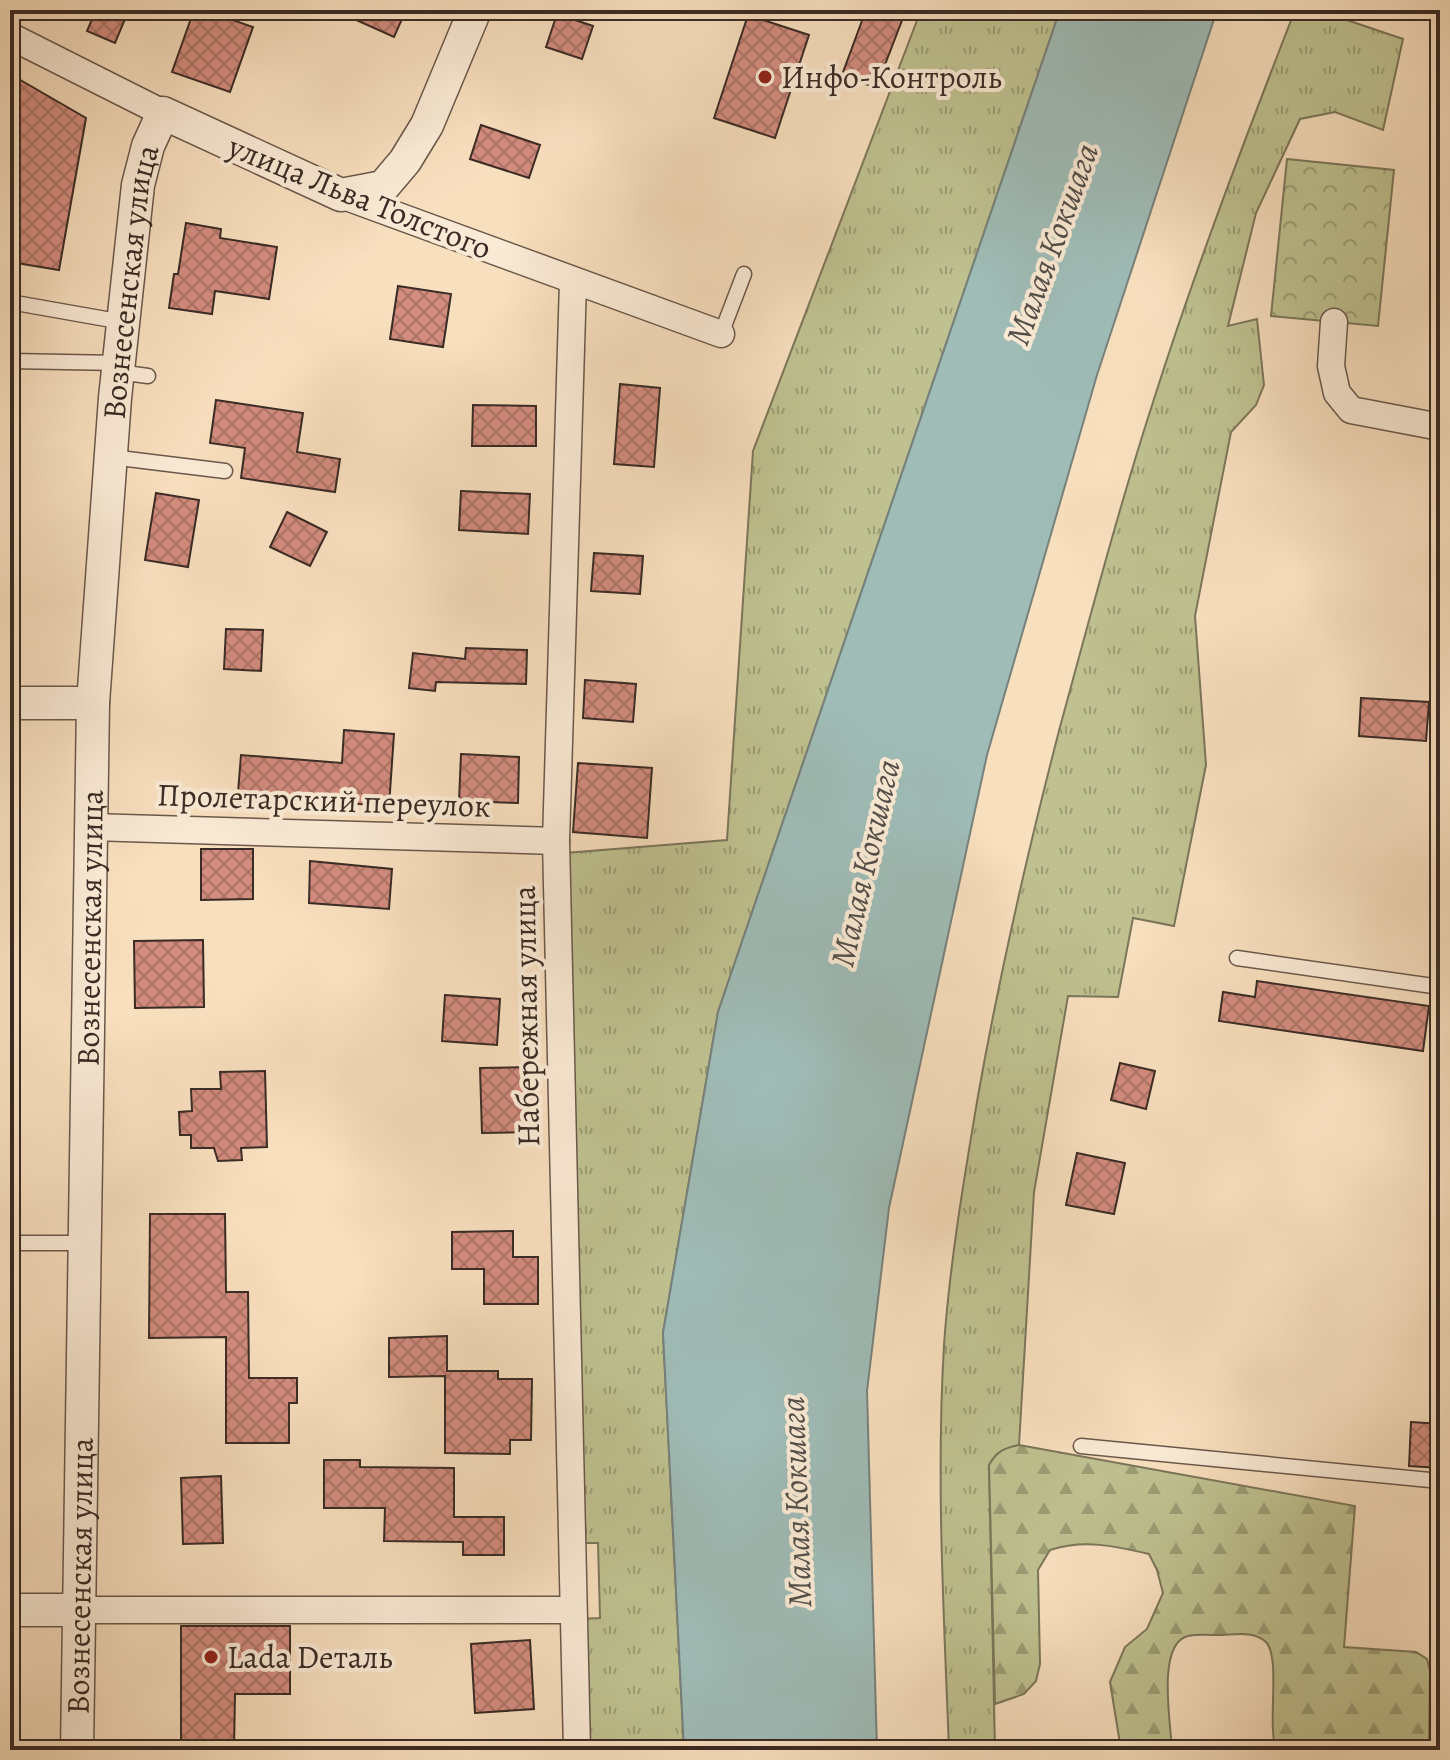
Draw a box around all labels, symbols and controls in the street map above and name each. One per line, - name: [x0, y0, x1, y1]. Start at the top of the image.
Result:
- place label: Инфо-Контроль: [781, 55, 1002, 99]
- marker: Инфо-Контроль: [756, 68, 774, 86]
- street label: улица Льва Толстого: [221, 124, 498, 270]
- water label: Малая Кокшага: [994, 137, 1110, 351]
- street label: Вознесенская улица: [92, 139, 170, 421]
- water label: Малая Кокшага: [818, 755, 912, 971]
- street label: Пролетарский переулок: [156, 772, 492, 828]
- street label: Вознесенская улица: [65, 789, 114, 1067]
- street label: Набережная улица: [502, 885, 550, 1147]
- water label: Малая Кокшага: [769, 1396, 823, 1608]
- street label: Вознесенская улица: [56, 1437, 104, 1715]
- place label: Lada Dеталь: [227, 1635, 393, 1679]
- marker: Lada Dеталь: [202, 1648, 220, 1666]

